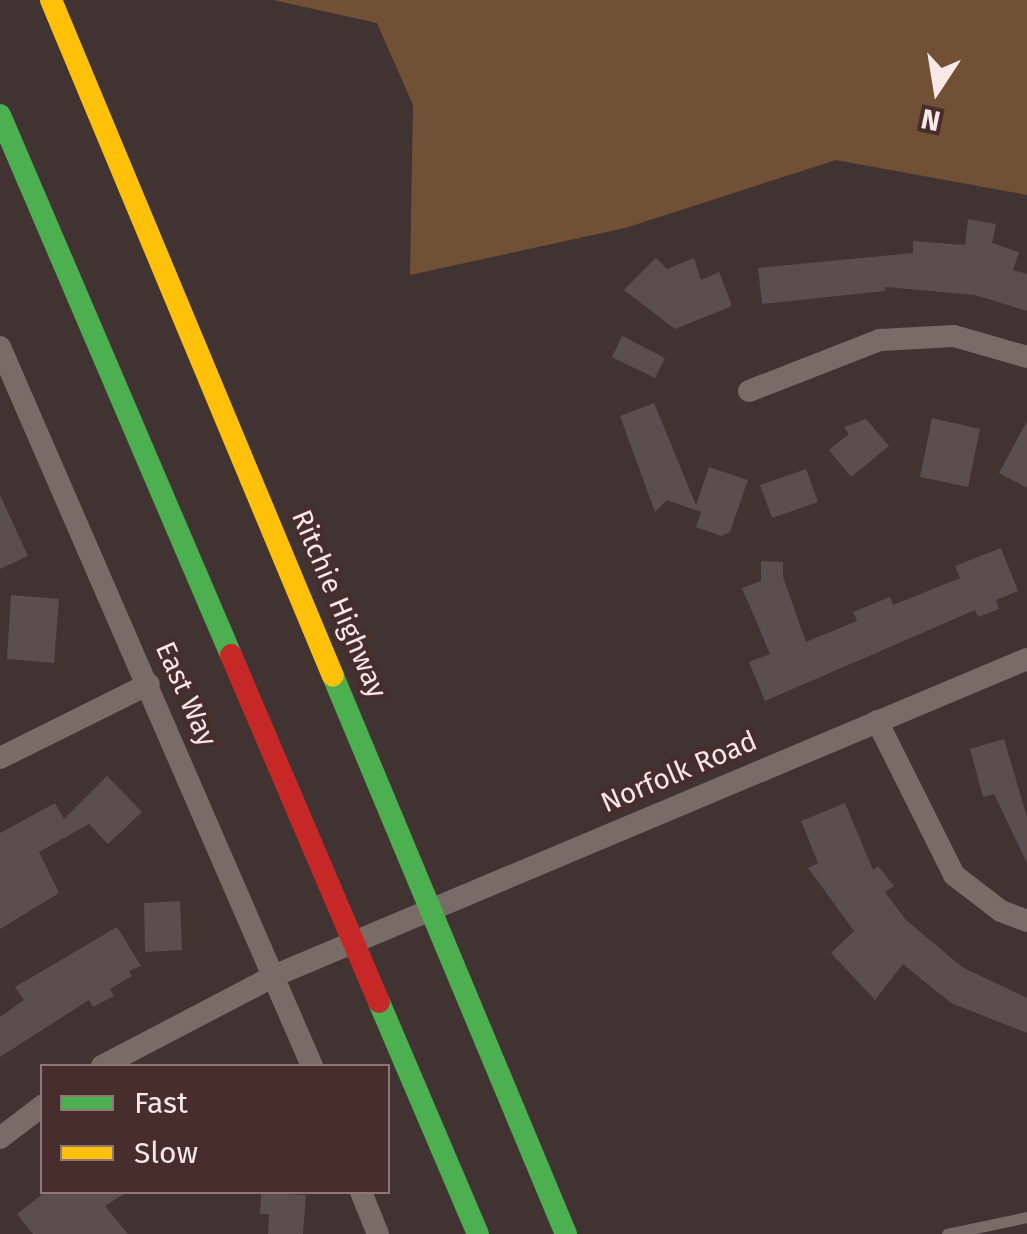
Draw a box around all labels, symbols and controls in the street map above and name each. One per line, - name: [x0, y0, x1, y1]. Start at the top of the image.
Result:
- north arrow: [887, 40, 987, 140]
- text: N: [918, 102, 943, 138]
- street label: Ritchie Highway: [284, 505, 394, 703]
- street label: East Way: [148, 636, 224, 752]
- street label: Norfolk Road: [596, 724, 762, 820]
- legend: [40, 1064, 390, 1194]
- text: Fast: [134, 1085, 188, 1121]
- text: Slow: [134, 1135, 198, 1171]

